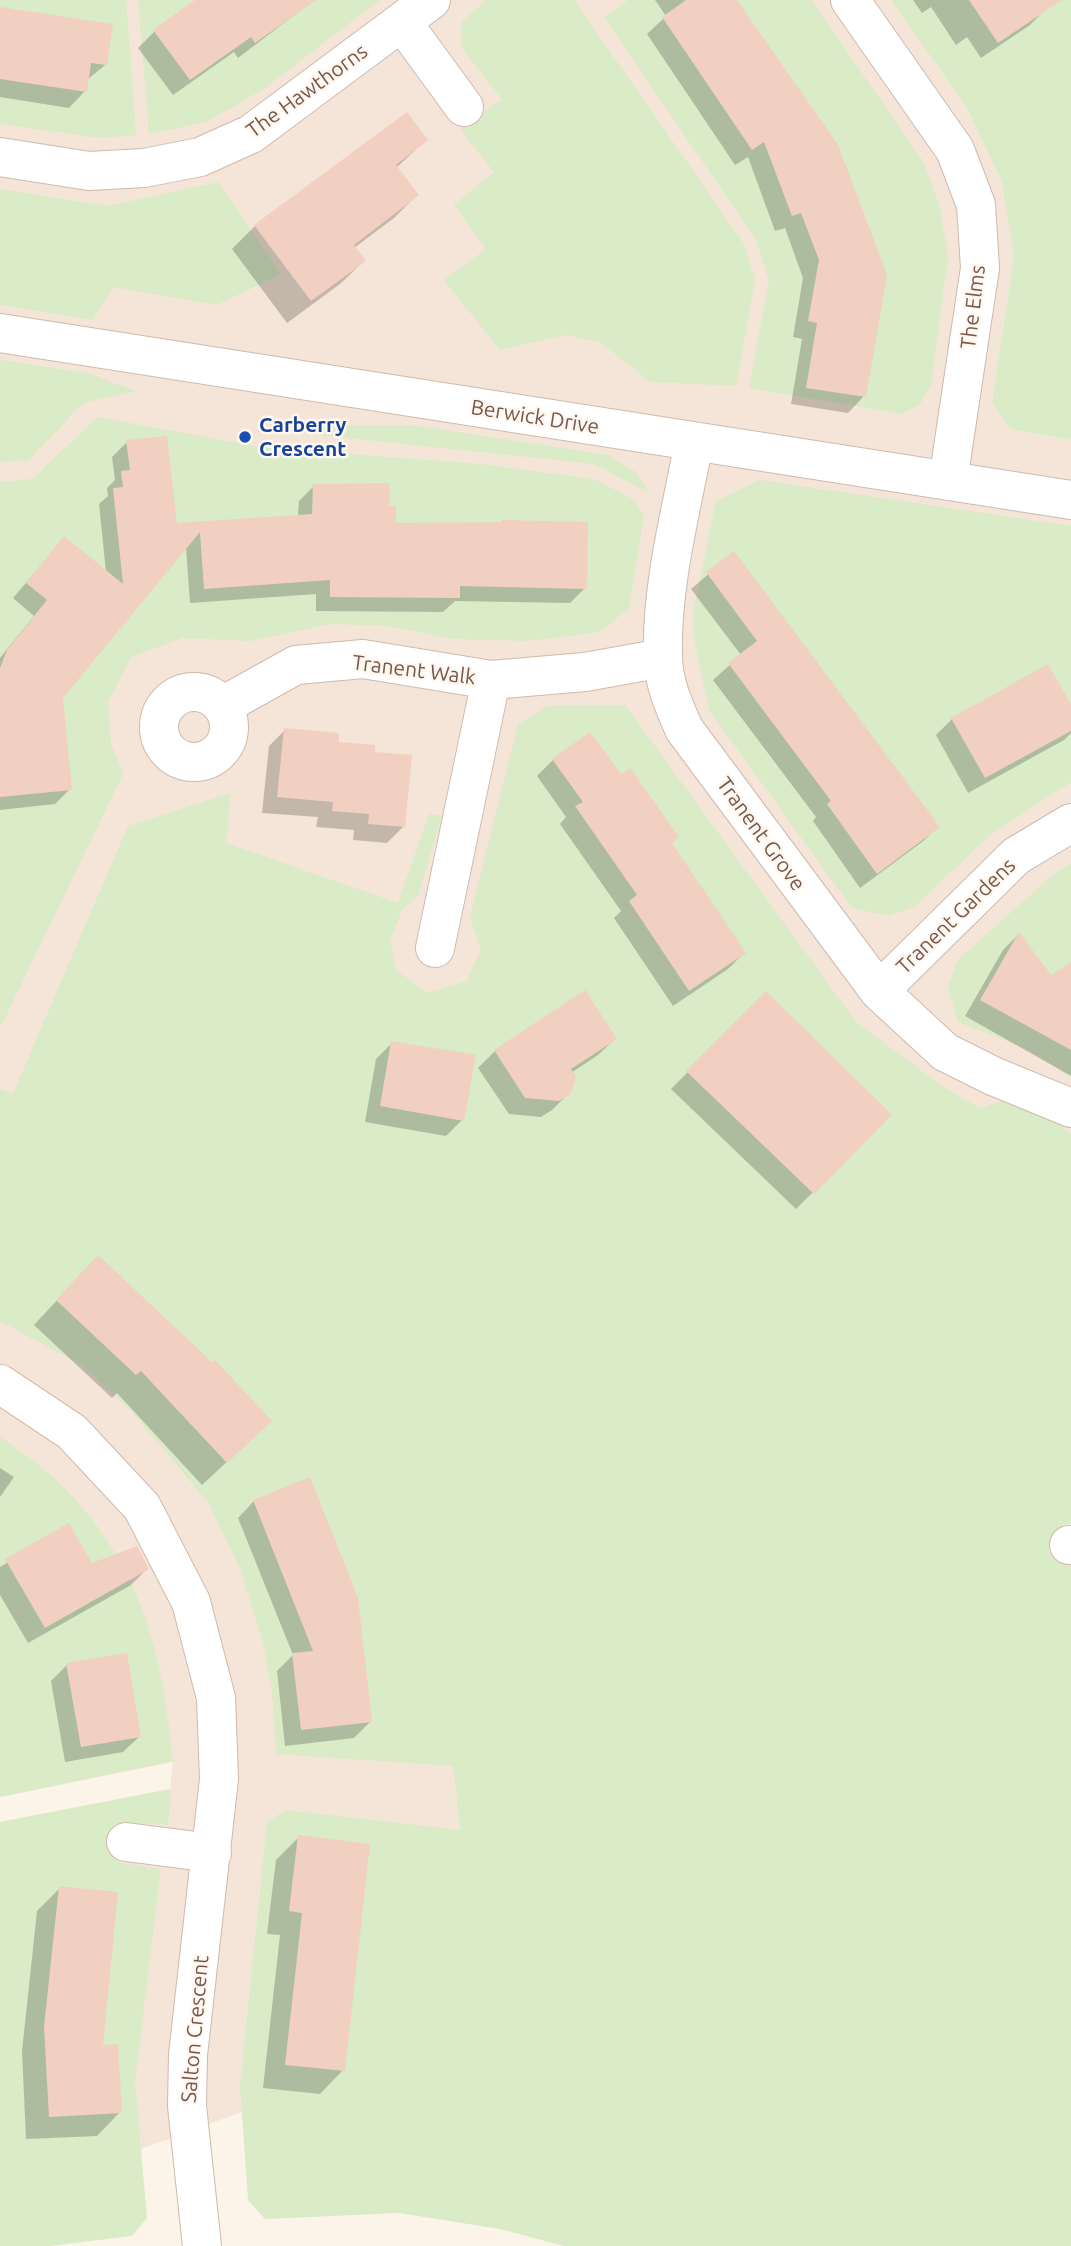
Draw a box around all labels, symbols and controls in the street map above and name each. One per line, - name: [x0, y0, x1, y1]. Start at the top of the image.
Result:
- street label: The Hawthorns: [242, 39, 372, 143]
- street label: The Elms: [955, 263, 991, 351]
- street label: Berwick Drive: [469, 394, 601, 440]
- place label: Carberry Crescent: [259, 412, 346, 462]
- marker: Carberry Crescent: [237, 429, 253, 445]
- street label: Tranent Walk: [351, 650, 477, 690]
- street label: Tranent Grove: [711, 772, 811, 896]
- street label: Tranent Gardens: [891, 853, 1021, 979]
- street label: Salton Crescent: [176, 1954, 214, 2104]

